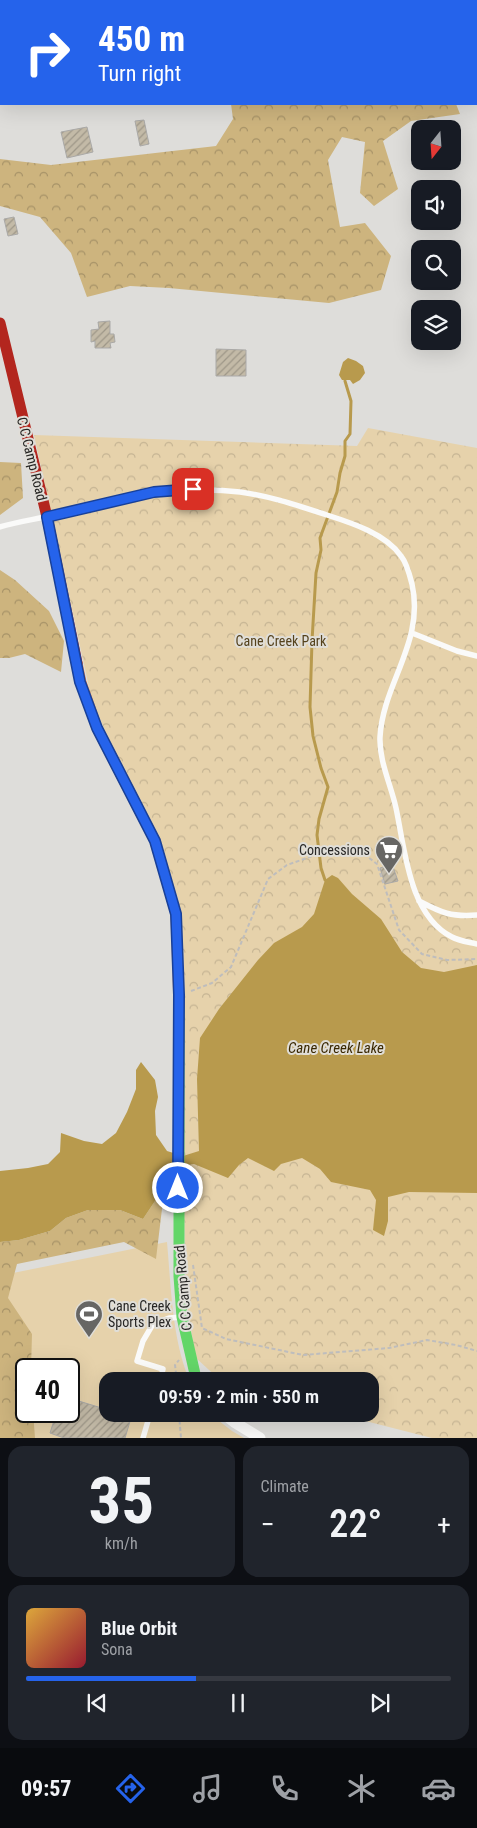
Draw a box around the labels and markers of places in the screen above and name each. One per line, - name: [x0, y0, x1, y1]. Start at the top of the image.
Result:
- pin: [172, 468, 214, 510]
- supermarket icon: Concessions: [374, 835, 404, 874]
- place label: Concessions: [299, 842, 370, 858]
- place label: Cane Creek Sports Plex: [108, 1298, 171, 1330]
- sports icon: Cane Creek Sports Plex: [74, 1299, 104, 1338]

